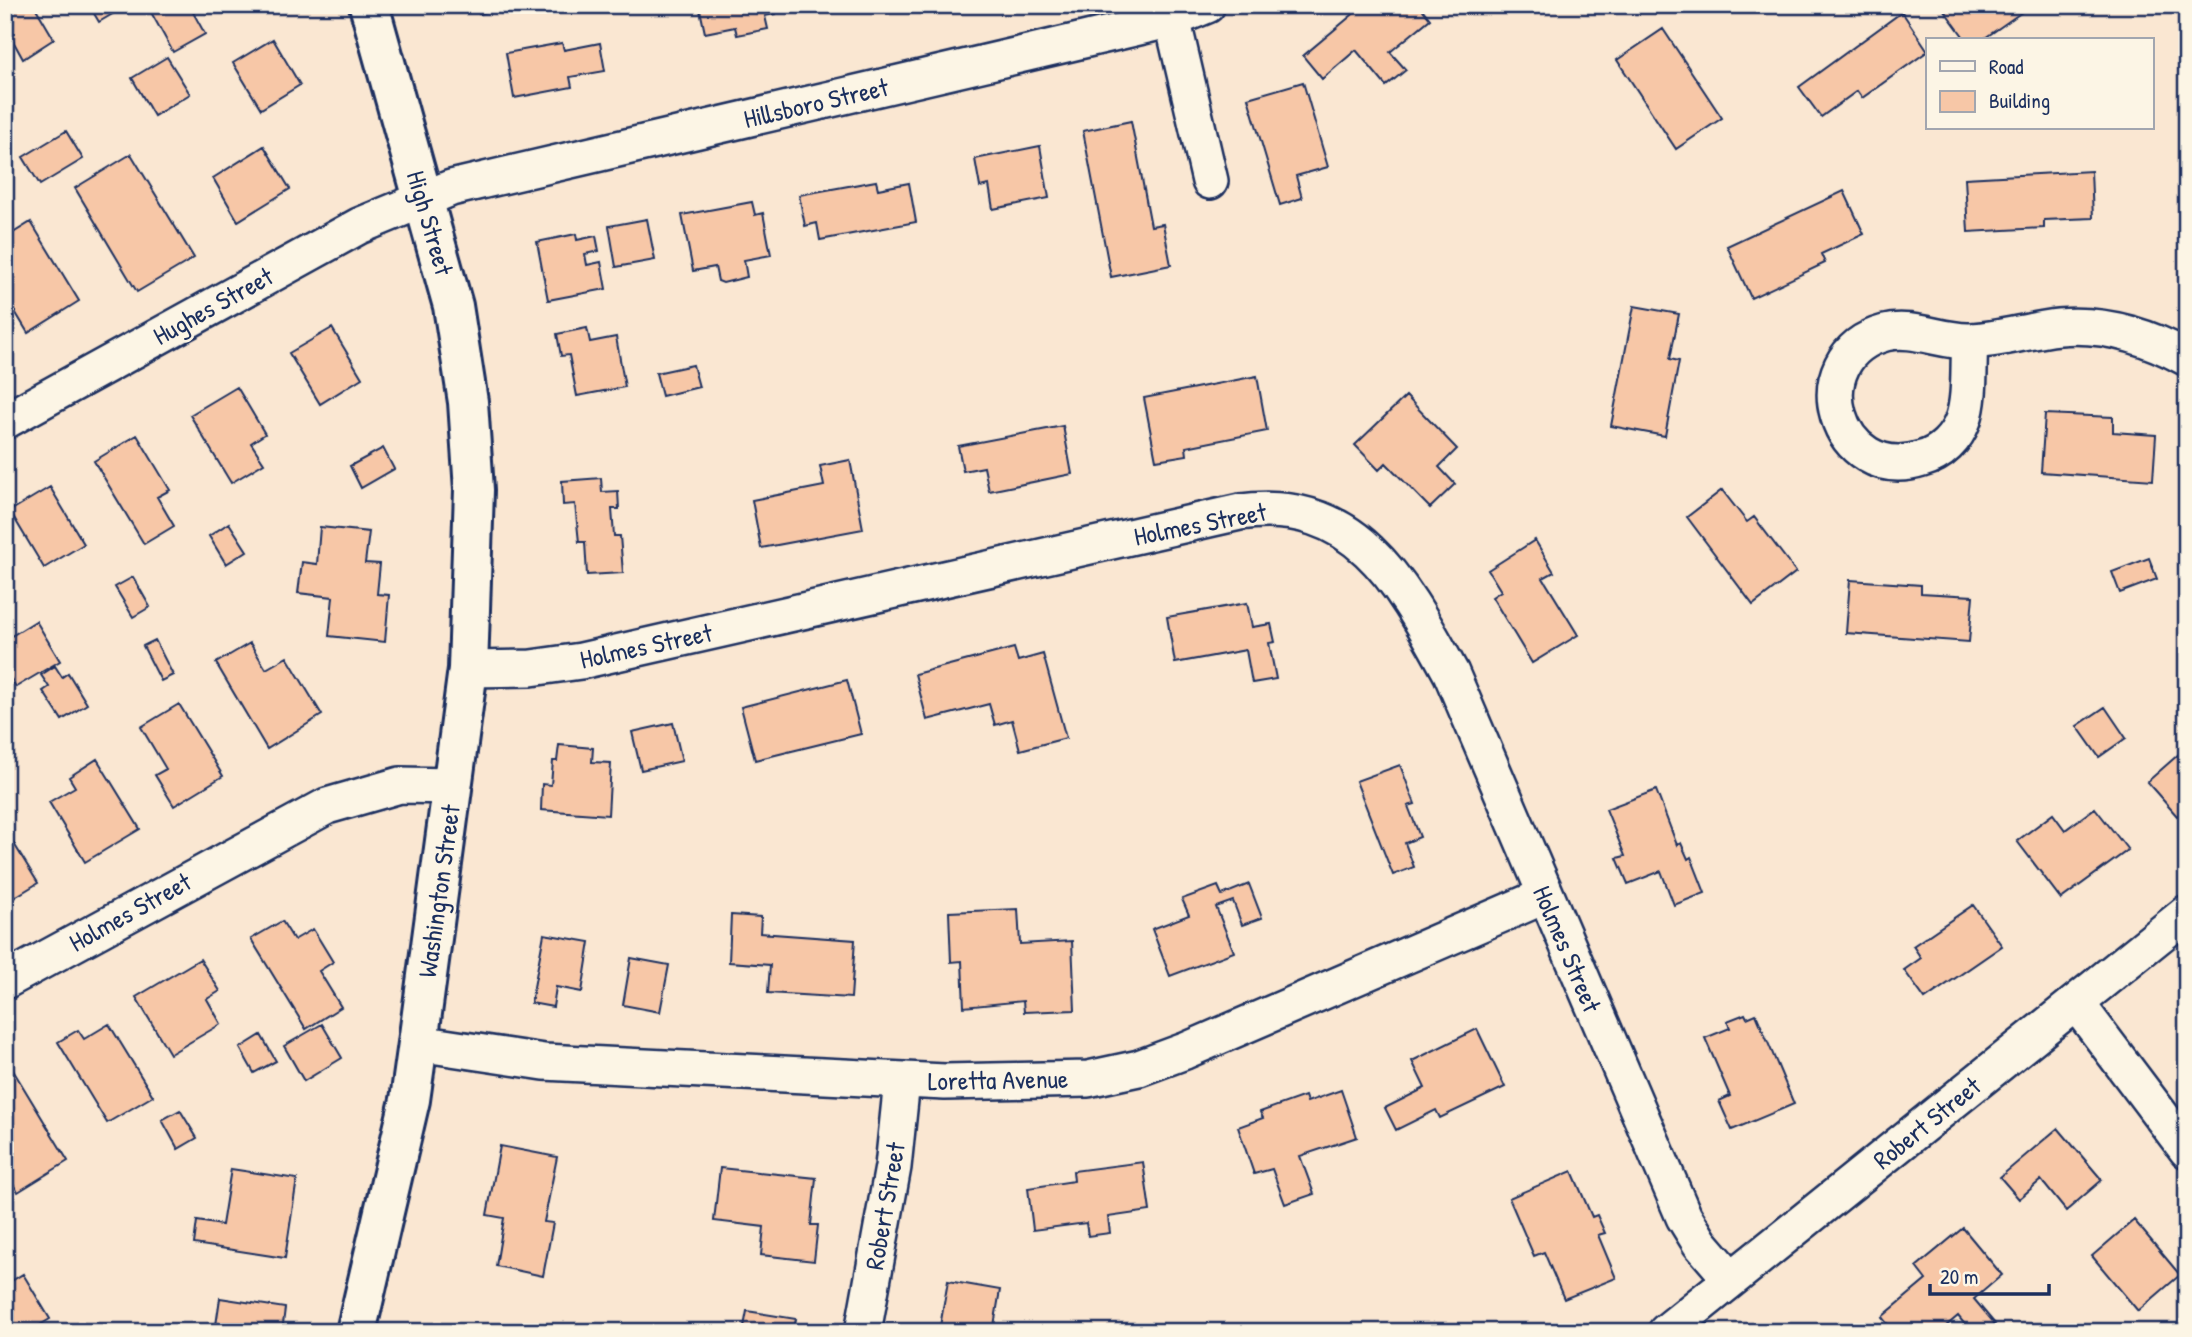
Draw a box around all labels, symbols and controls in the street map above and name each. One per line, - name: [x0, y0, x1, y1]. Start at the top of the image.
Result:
- legend: [1926, 38, 2154, 130]
- text: Road: [1989, 52, 2023, 81]
- street label: Hillsboro Street: [740, 69, 893, 136]
- text: Building: [1989, 86, 2050, 115]
- street label: High Street: [399, 167, 462, 280]
- street label: Hughes Street: [147, 258, 280, 353]
- street label: Holmes Street: [1131, 493, 1270, 553]
- street label: Holmes Street: [577, 614, 716, 677]
- street label: Washington Street: [409, 801, 468, 980]
- street label: Holmes Street: [63, 863, 198, 959]
- street label: Holmes Street: [1525, 880, 1610, 1018]
- street label: Loretta Avenue: [927, 1061, 1069, 1098]
- street label: Robert Street: [1866, 1068, 1989, 1177]
- street label: Robert Street: [856, 1138, 913, 1272]
- scale bar: [1930, 1253, 2048, 1297]
- text: 20 m: [1940, 1262, 1978, 1291]

